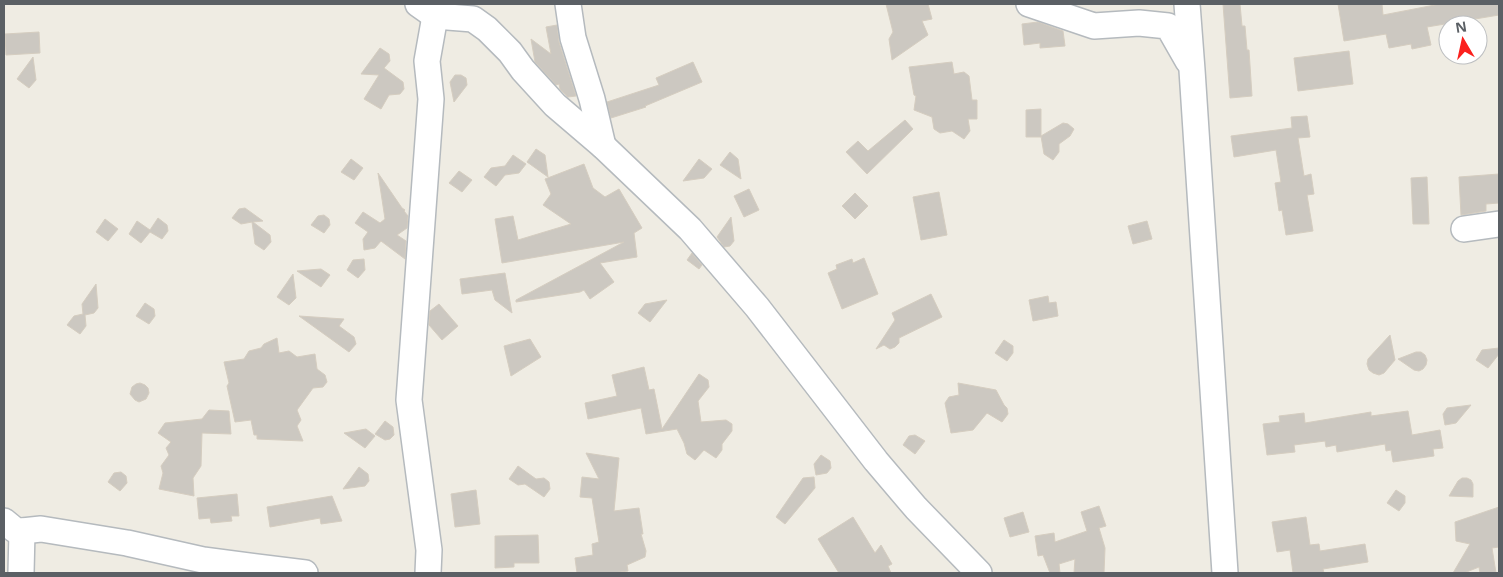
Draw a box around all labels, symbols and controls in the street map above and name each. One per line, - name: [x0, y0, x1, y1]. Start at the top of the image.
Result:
- north arrow: [1438, 15, 1488, 65]
- text: N: [1454, 16, 1468, 37]

